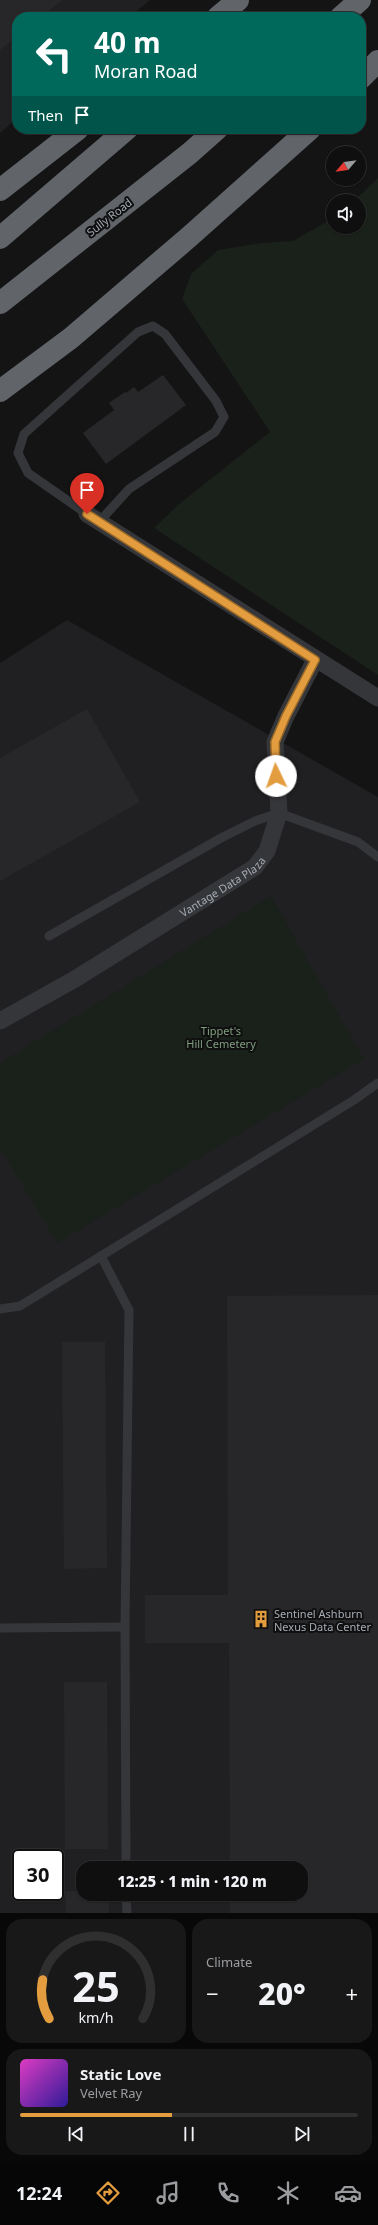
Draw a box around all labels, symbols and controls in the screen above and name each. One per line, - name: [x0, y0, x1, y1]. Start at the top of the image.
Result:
- text: 40 m: [94, 23, 161, 61]
- icon: left: [28, 28, 80, 80]
- text: Moran Road: [94, 59, 197, 83]
- icon: arrive: [71, 104, 93, 126]
- text: Then: [28, 105, 63, 125]
- north arrow: [326, 146, 366, 186]
- map controls: [326, 146, 366, 234]
- button: sound: [326, 194, 366, 234]
- street label: Sully Road: [83, 195, 135, 239]
- pin: [70, 473, 104, 514]
- icon: arrive: [76, 479, 98, 501]
- position arrow: [255, 755, 297, 797]
- street label: Vantage Data Plaza: [177, 853, 268, 920]
- park label: Tippet's Hill Cemetery: [186, 1023, 256, 1051]
- place label: Sentinel Ashburn Nexus Data Center: [274, 1606, 371, 1634]
- building icon: Sentinel Ashburn Nexus Data Center: [251, 1609, 271, 1629]
- speed limit sign: 30: [12, 1849, 64, 1901]
- text: 12:25 · 1 min · 120 m: [117, 1871, 267, 1891]
- text: Climate: [206, 1953, 252, 1971]
- text: 25: [72, 1958, 120, 2014]
- text: 20°: [258, 1973, 306, 2014]
- text: −: [206, 1978, 219, 2008]
- text: +: [345, 1978, 358, 2008]
- text: km/h: [78, 2008, 114, 2027]
- text: Static Love: [80, 2064, 161, 2084]
- text: Velvet Ray: [80, 2084, 142, 2102]
- icon: previous: [65, 2123, 87, 2145]
- icon: pause: [178, 2123, 200, 2145]
- icon: next: [291, 2123, 313, 2145]
- icon: directions: [94, 2179, 122, 2207]
- icon: music: [154, 2179, 182, 2207]
- icon: phone: [214, 2179, 242, 2207]
- icon: climate: [274, 2179, 302, 2207]
- icon: car: [334, 2179, 362, 2207]
- text: 12:24: [16, 2181, 62, 2205]

